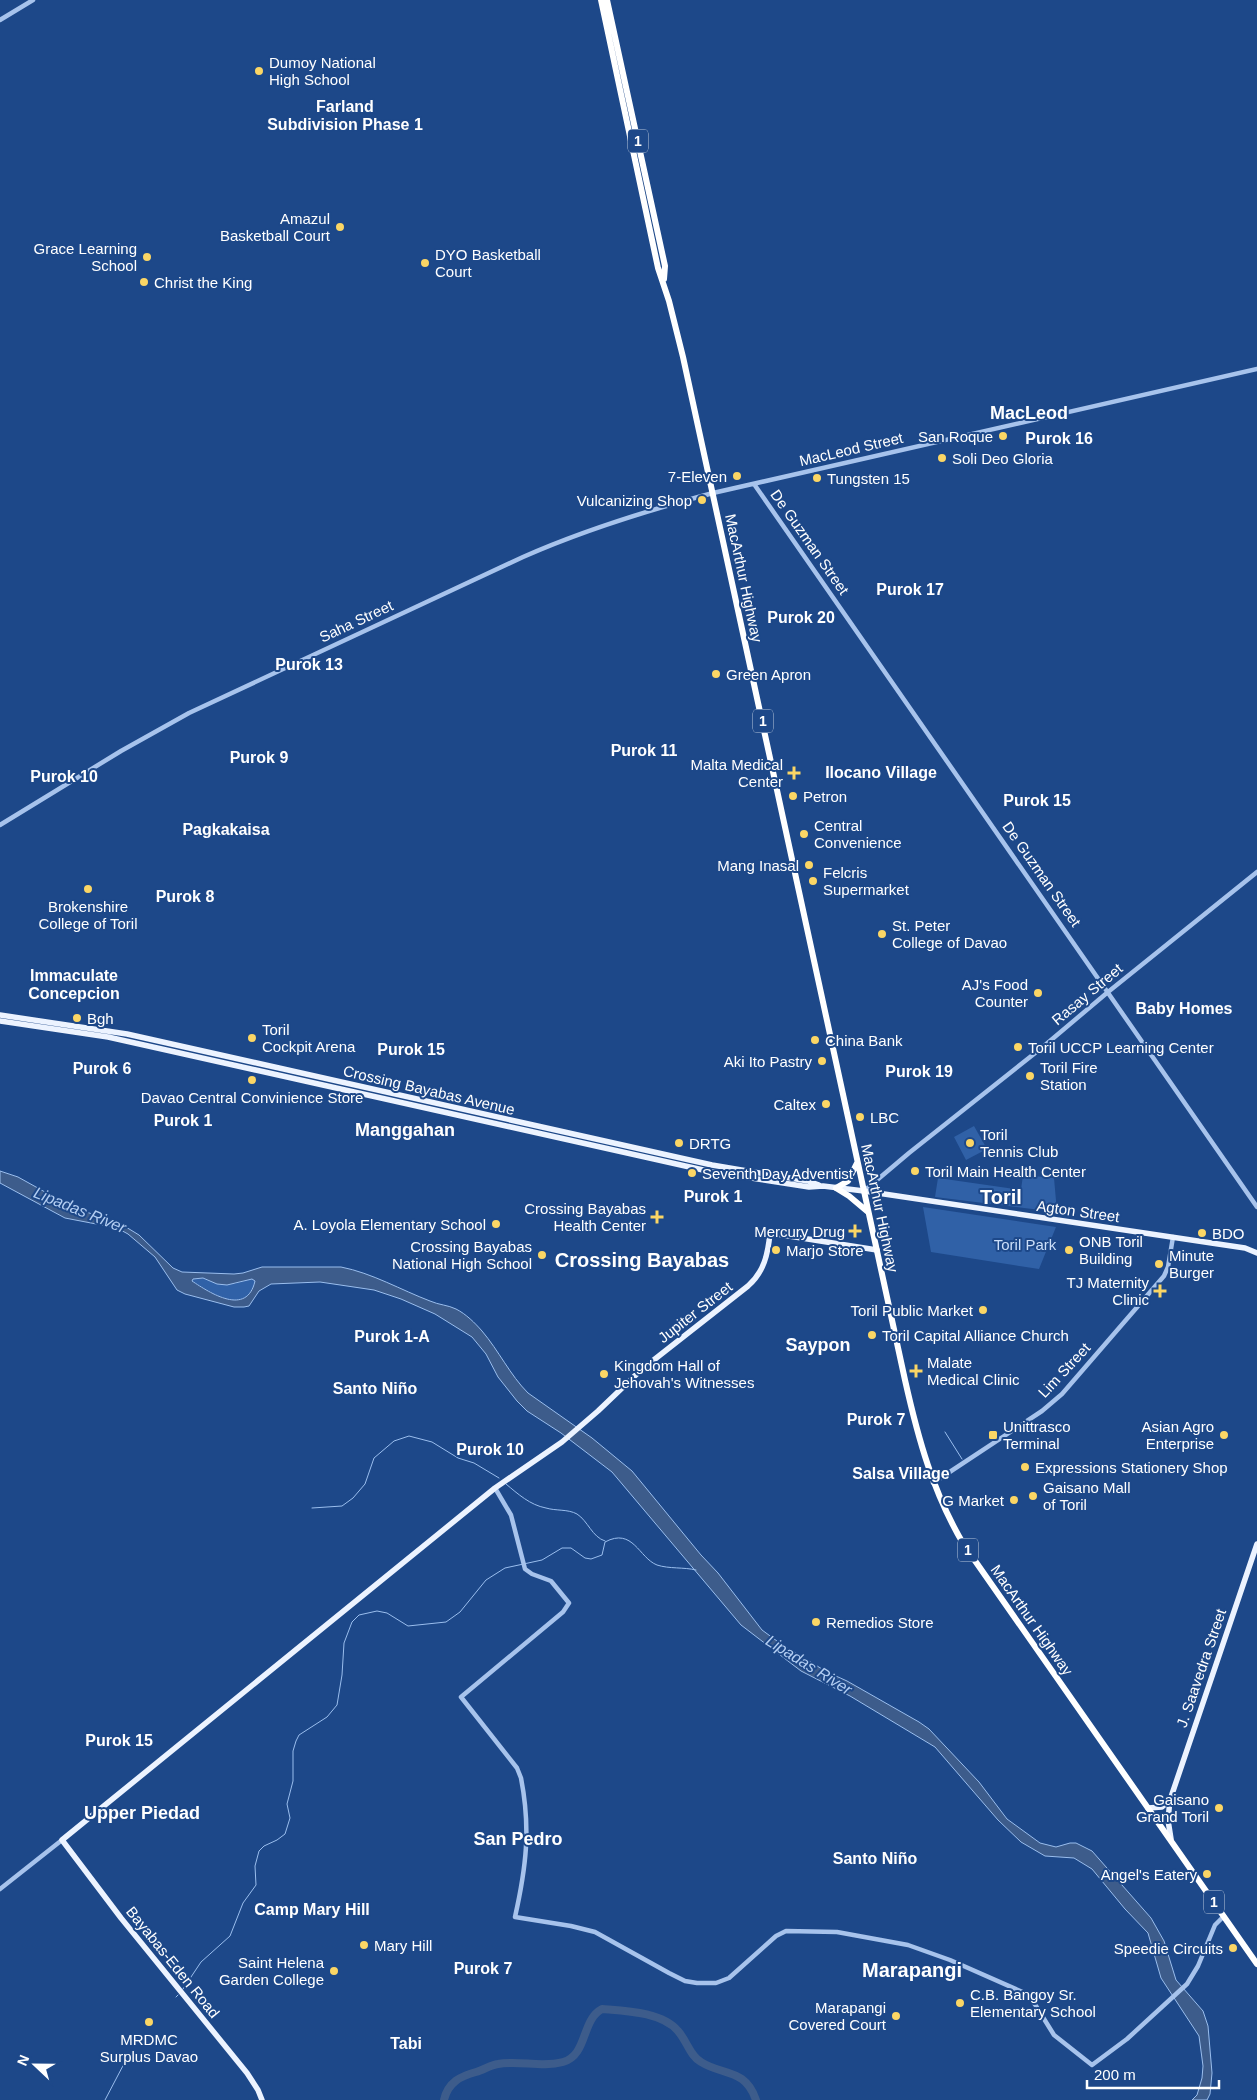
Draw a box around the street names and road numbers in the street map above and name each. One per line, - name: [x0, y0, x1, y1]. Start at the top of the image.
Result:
- road number: 1: [628, 130, 648, 152]
- street label: MacLeod Street: [797, 429, 905, 469]
- street label: De Guzman Street: [767, 486, 853, 598]
- street label: MacArthur Highway: [722, 512, 766, 644]
- street label: Saha Street: [317, 596, 396, 645]
- road number: 1: [753, 709, 773, 732]
- street label: De Guzman Street: [999, 818, 1085, 930]
- street label: Rasay Street: [1048, 959, 1126, 1028]
- street label: Crossing Bayabas Avenue: [342, 1062, 516, 1118]
- street label: MacArthur Highway: [858, 1142, 902, 1274]
- street label: Agton Street: [1036, 1197, 1121, 1225]
- street label: Jupiter Street: [655, 1277, 736, 1346]
- street label: Lim Street: [1034, 1339, 1094, 1401]
- road number: 1: [958, 1538, 978, 1562]
- street label: MacArthur Highway: [987, 1562, 1077, 1679]
- street label: J. Saavedra Street: [1173, 1606, 1230, 1730]
- road number: 1: [1204, 1890, 1224, 1914]
- street label: Bayabas-Eden Road: [123, 1903, 223, 2021]

